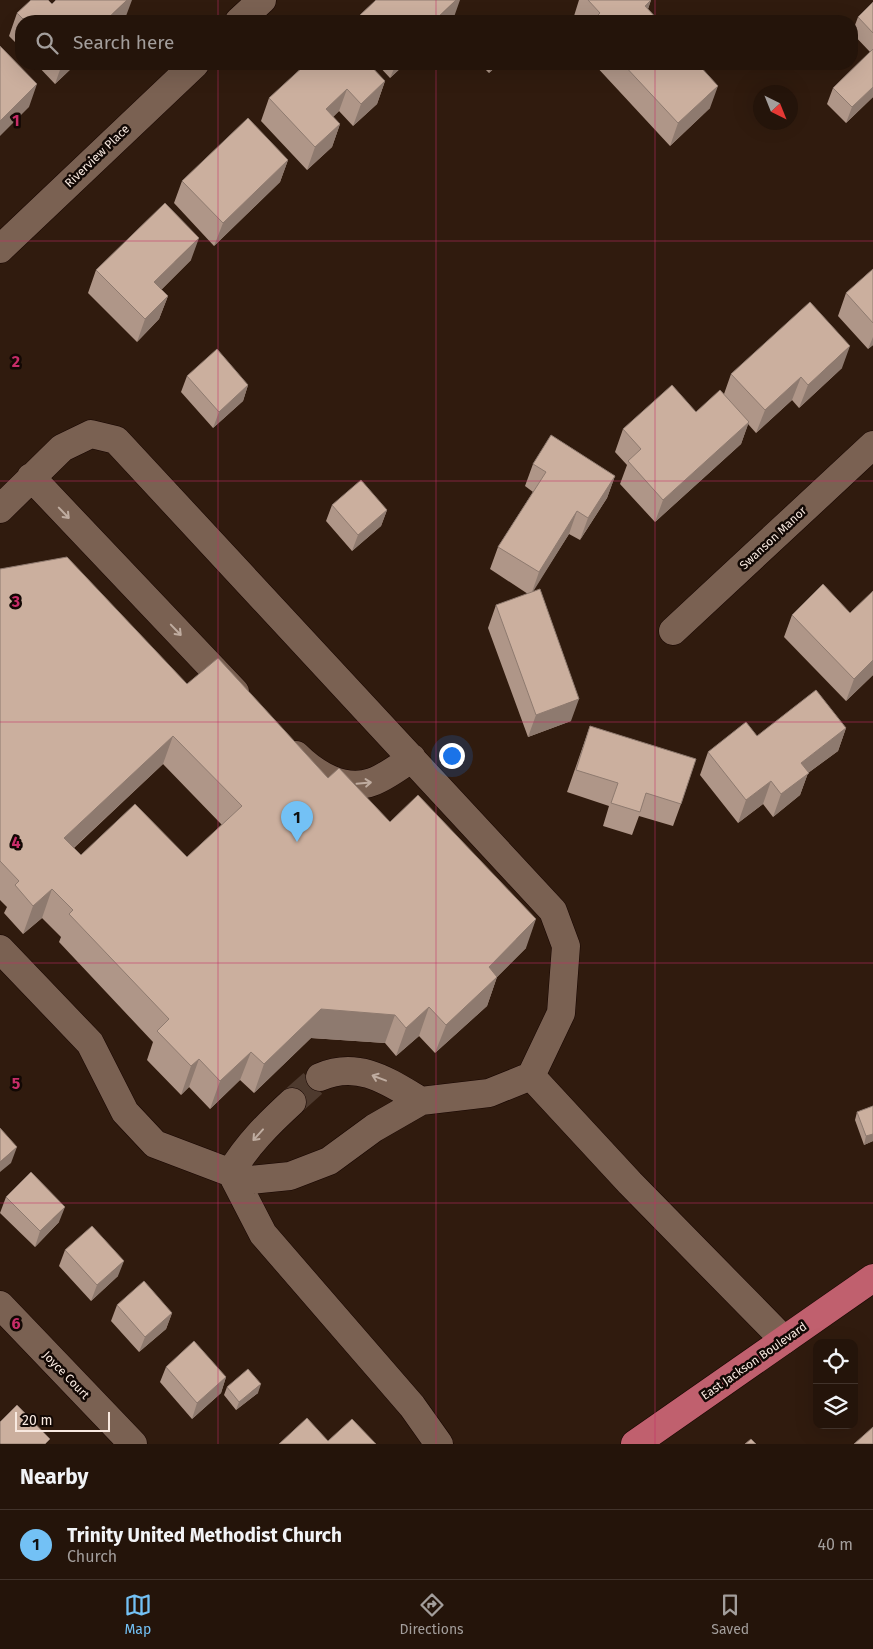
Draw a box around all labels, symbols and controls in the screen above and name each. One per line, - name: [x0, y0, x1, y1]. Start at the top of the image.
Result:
- search box: [15, 15, 858, 70]
- icon: search: [33, 29, 61, 57]
- text: Search here: [73, 31, 174, 54]
- north arrow: [753, 85, 798, 130]
- text: 1: [12, 111, 20, 130]
- street label: Riverview Place: [62, 122, 132, 190]
- text: 2: [12, 352, 20, 371]
- street label: Swanson Manor: [737, 503, 809, 572]
- one-way arrow: [58, 506, 70, 519]
- text: 3: [11, 592, 20, 611]
- one-way arrow: [170, 624, 182, 637]
- your location: [439, 743, 465, 769]
- one-way arrow: [355, 778, 371, 788]
- pin: 1: [281, 801, 313, 842]
- text: 4: [11, 833, 21, 852]
- one-way arrow: [372, 1073, 387, 1082]
- text: 5: [12, 1074, 21, 1093]
- one-way arrow: [252, 1128, 264, 1141]
- text: 6: [11, 1314, 21, 1333]
- street label: East Jackson Boulevard: [699, 1319, 809, 1403]
- map controls: [813, 1339, 858, 1429]
- button: locate: [813, 1339, 858, 1384]
- street label: Joyce Court: [40, 1348, 93, 1402]
- button: layers: [813, 1384, 858, 1429]
- scale bar: [15, 1409, 110, 1432]
- text: 20 m: [22, 1412, 52, 1429]
- text: Nearby: [20, 1464, 88, 1490]
- text: Trinity United Methodist Church: [67, 1524, 342, 1547]
- text: 1: [32, 1535, 40, 1554]
- text: 40 m: [818, 1535, 853, 1554]
- text: Church: [67, 1547, 117, 1566]
- tab: Map: [124, 1591, 152, 1638]
- tab: Directions: [399, 1591, 464, 1638]
- tab: Saved: [711, 1591, 749, 1638]

